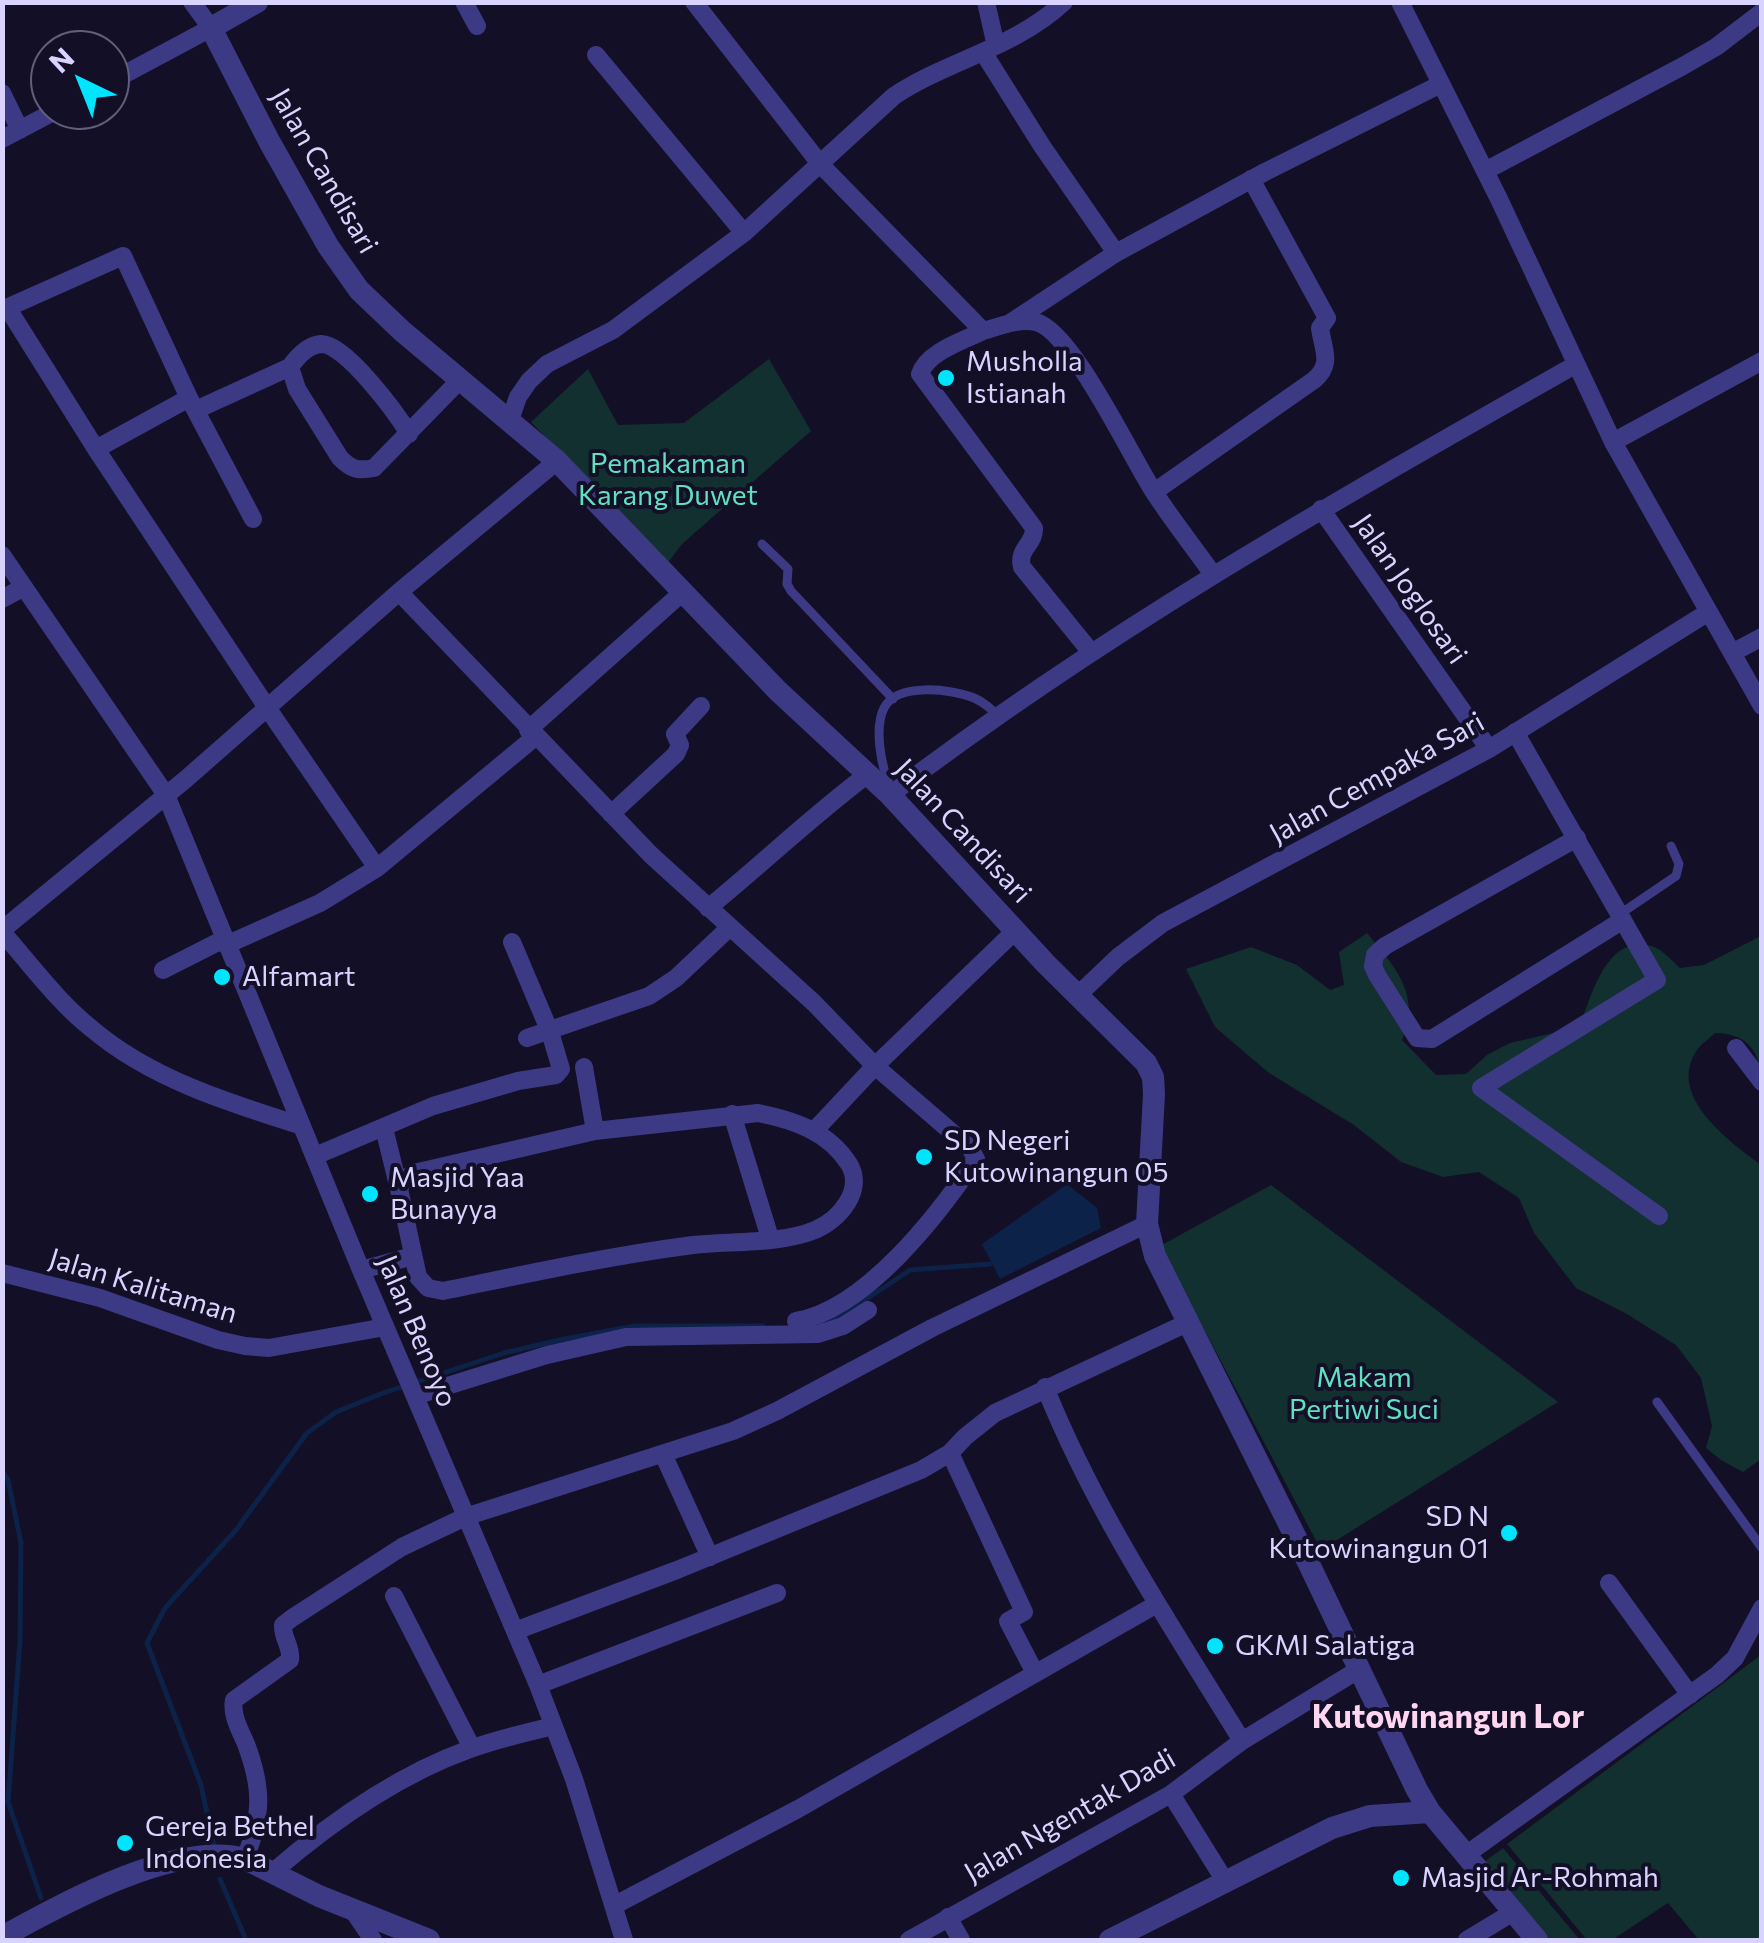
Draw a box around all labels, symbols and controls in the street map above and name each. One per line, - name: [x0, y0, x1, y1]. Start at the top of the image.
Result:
- north arrow: [30, 30, 130, 130]
- text: N: [42, 40, 80, 79]
- street label: Jalan Candisari: [263, 83, 385, 259]
- place label: Musholla Istianah: [966, 345, 1083, 411]
- marker: Musholla Istianah: [935, 367, 957, 389]
- park label: Pemakaman Karang Duwet: [578, 447, 758, 513]
- street label: Jalan Joglosari: [1346, 508, 1474, 670]
- street label: Jalan Cempaka Sari: [1264, 705, 1490, 851]
- street label: Jalan Candisari: [888, 752, 1038, 910]
- place label: Alfamart: [242, 960, 356, 994]
- marker: Alfamart: [211, 966, 233, 988]
- place label: SD Negeri Kutowinangun 05: [944, 1124, 1168, 1190]
- marker: SD Negeri Kutowinangun 05: [913, 1146, 935, 1168]
- place label: Masjid Yaa Bunayya: [390, 1161, 525, 1227]
- marker: Masjid Yaa Bunayya: [359, 1183, 381, 1205]
- street label: Jalan Kalitaman: [45, 1241, 241, 1331]
- street label: Jalan Benoyo: [370, 1250, 464, 1412]
- park label: Makam Pertiwi Suci: [1289, 1361, 1439, 1427]
- place label: SD N Kutowinangun 01: [1269, 1500, 1489, 1566]
- marker: SD N Kutowinangun 01: [1498, 1522, 1520, 1544]
- place label: GKMI Salatiga: [1235, 1629, 1415, 1663]
- marker: GKMI Salatiga: [1204, 1635, 1226, 1657]
- district label: Kutowinangun Lor: [1312, 1698, 1584, 1736]
- street label: Jalan Ngentak Dadi: [959, 1742, 1181, 1890]
- place label: Gereja Bethel Indonesia: [145, 1810, 315, 1876]
- marker: Gereja Bethel Indonesia: [114, 1832, 136, 1854]
- place label: Masjid Ar-Rohmah: [1421, 1861, 1659, 1895]
- marker: Masjid Ar-Rohmah: [1390, 1867, 1412, 1889]

